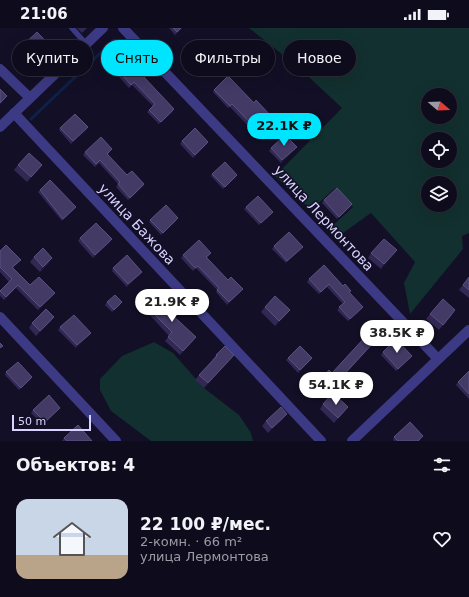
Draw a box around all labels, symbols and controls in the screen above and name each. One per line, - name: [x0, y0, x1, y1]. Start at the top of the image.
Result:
- text: 21:06: [20, 5, 68, 23]
- chip: Купить: [12, 40, 93, 76]
- chip: Снять: [101, 40, 173, 76]
- chip: Фильтры: [181, 40, 275, 76]
- chip: Новое: [283, 40, 356, 76]
- north arrow: [421, 88, 457, 124]
- map controls: [421, 88, 457, 212]
- pin: 22.1K ₽: [247, 113, 321, 147]
- text: 22.1K ₽: [256, 118, 312, 133]
- button: locate: [421, 132, 457, 168]
- street label: улица Лермонтова: [271, 162, 377, 274]
- button: layers: [421, 176, 457, 212]
- street label: улица Бажова: [95, 180, 179, 268]
- pin: 21.9K ₽: [135, 289, 209, 323]
- text: 21.9K ₽: [144, 294, 200, 309]
- pin: 38.5K ₽: [360, 320, 434, 354]
- text: 38.5K ₽: [369, 325, 425, 340]
- pin: 54.1K ₽: [299, 372, 373, 406]
- text: 54.1K ₽: [308, 377, 364, 392]
- scale bar: [12, 413, 91, 432]
- text: 50 m: [18, 415, 46, 428]
- icon: filters: [431, 454, 453, 476]
- text: Объектов: 4: [16, 455, 135, 475]
- text: 22 100 ₽/мес.: [140, 514, 271, 534]
- icon: home: [48, 515, 96, 563]
- icon: heart: [431, 528, 453, 550]
- text: 2-комн. · 66 m²: [140, 534, 242, 549]
- text: улица Лермонтова: [140, 549, 269, 564]

